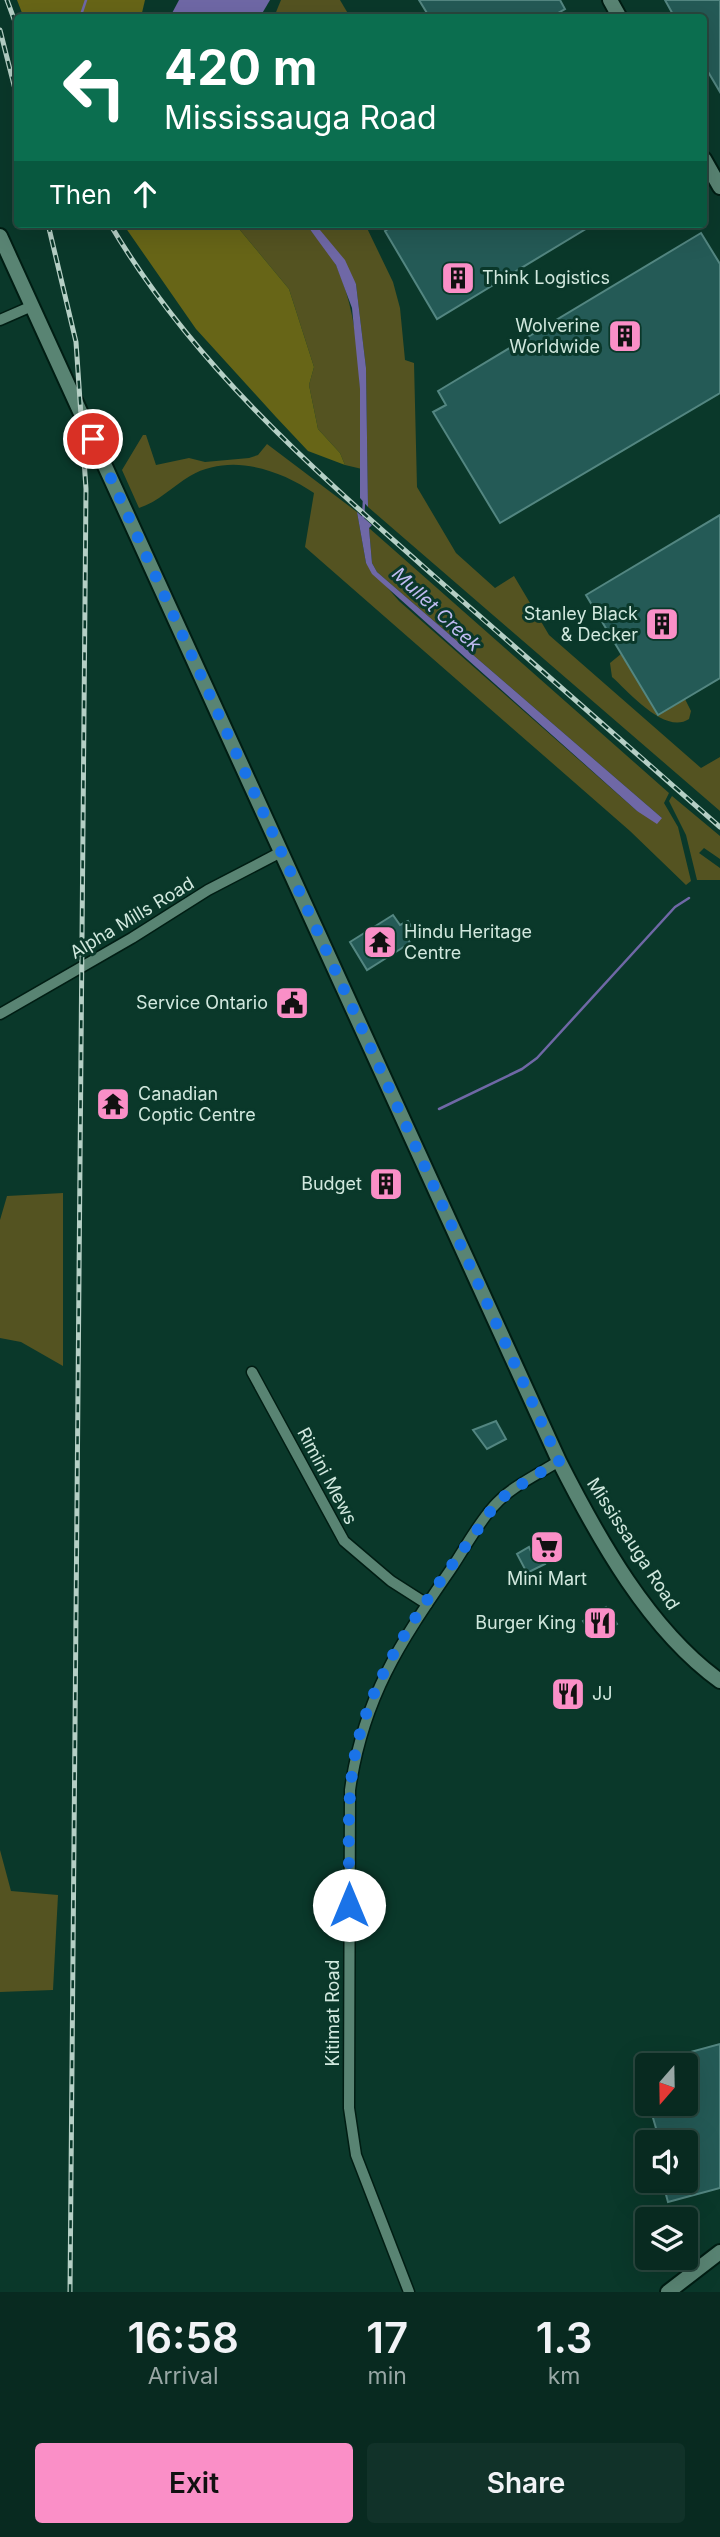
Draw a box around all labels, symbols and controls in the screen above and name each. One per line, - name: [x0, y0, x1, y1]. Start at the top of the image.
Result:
- text: 420 m: [164, 38, 317, 97]
- icon: left: [49, 42, 140, 133]
- text: Mississauga Road: [164, 98, 437, 137]
- icon: ahead: [126, 175, 164, 213]
- text: Then: [49, 179, 112, 210]
- building icon: Think Logistics: [439, 259, 477, 297]
- place label: Think Logistics: [482, 267, 610, 288]
- place label: Wolverine Worldwide: [509, 315, 600, 357]
- building icon: Wolverine Worldwide: [606, 317, 644, 355]
- pin: [63, 409, 123, 469]
- icon: arrive: [74, 420, 112, 458]
- water label: Mullet Creek: [387, 562, 486, 657]
- place label: Stanley Black & Decker: [524, 603, 638, 645]
- building icon: Stanley Black & Decker: [643, 605, 681, 643]
- street label: Alpha Mills Road: [66, 872, 198, 963]
- place label: Hindu Heritage Centre: [404, 921, 532, 963]
- temple icon: Hindu Heritage Centre: [361, 923, 399, 961]
- public building icon: Service Ontario: [273, 984, 311, 1022]
- place label: Service Ontario: [136, 992, 268, 1013]
- place label: Canadian Coptic Centre: [138, 1083, 256, 1125]
- temple icon: Canadian Coptic Centre: [94, 1085, 132, 1123]
- building icon: Budget: [367, 1165, 405, 1203]
- place label: Budget: [301, 1173, 362, 1194]
- street label: Rimini Mews: [293, 1424, 362, 1528]
- street label: Mississauga Road: [583, 1474, 684, 1614]
- supermarket icon: Mini Mart: [528, 1528, 566, 1566]
- place label: Mini Mart: [507, 1568, 587, 1589]
- restaurant icon: Burger King: [581, 1604, 619, 1642]
- place label: Burger King: [475, 1612, 576, 1633]
- restaurant icon: JJ: [549, 1675, 587, 1713]
- place label: JJ: [592, 1683, 613, 1704]
- position arrow: [312, 1868, 386, 1942]
- street label: Kitimat Road: [322, 1959, 343, 2067]
- north arrow: [635, 2053, 698, 2116]
- map controls: [635, 2053, 698, 2270]
- button: sound: [635, 2130, 698, 2193]
- button: layers: [635, 2207, 698, 2270]
- text: 16:58: [127, 2312, 239, 2363]
- text: 17: [366, 2312, 408, 2363]
- text: 1.3: [536, 2312, 593, 2363]
- text: Arrival: [148, 2362, 219, 2390]
- text: min: [368, 2362, 407, 2390]
- text: km: [548, 2362, 580, 2390]
- button: Exit: [35, 2443, 353, 2523]
- button: Share: [367, 2443, 685, 2523]

